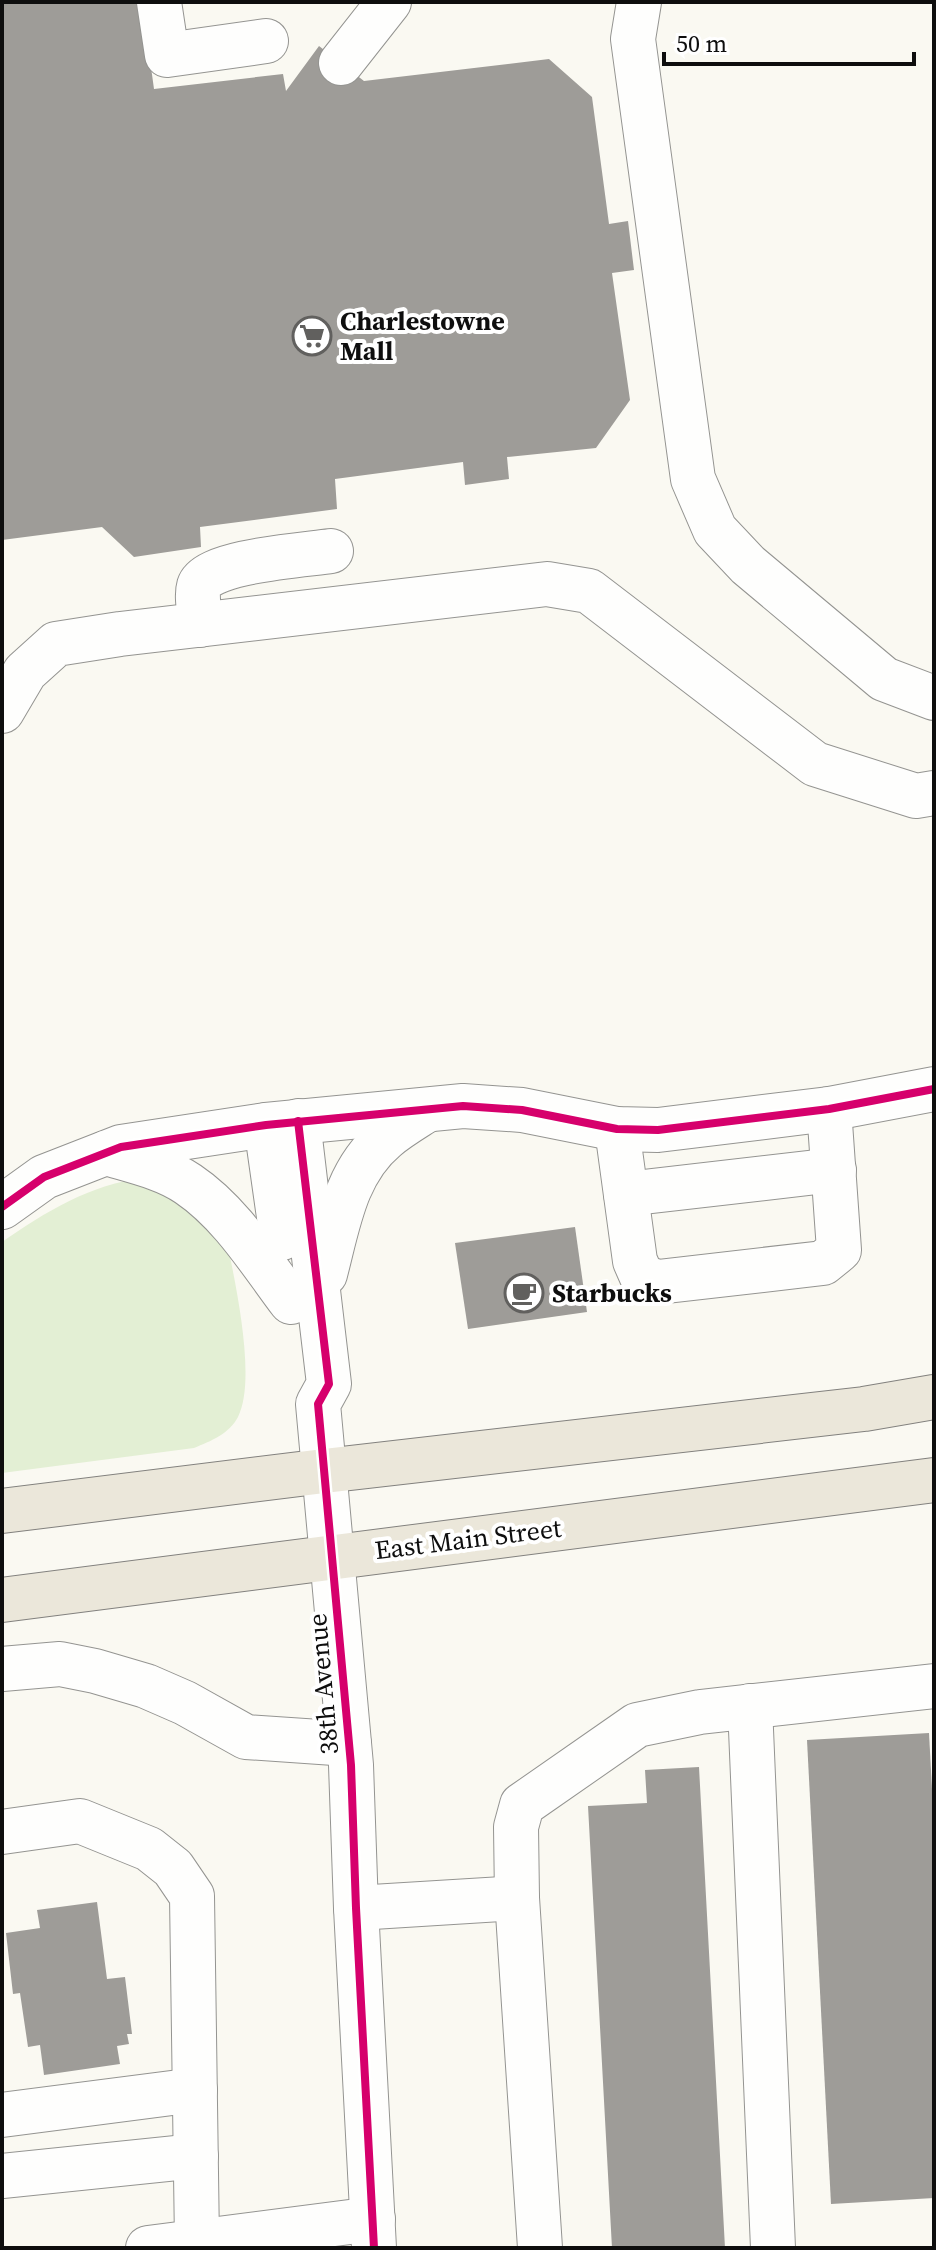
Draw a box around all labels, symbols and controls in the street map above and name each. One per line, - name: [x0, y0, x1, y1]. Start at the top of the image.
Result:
- scale bar: [664, 16, 914, 66]
- text: 50 m: [676, 27, 727, 60]
- place label: Charlestowne Mall: [340, 303, 505, 369]
- supermarket icon: Charlestowne Mall: [291, 315, 333, 357]
- cafe icon: Starbucks: [503, 1272, 545, 1314]
- place label: Starbucks: [552, 1275, 672, 1311]
- street label: East Main Street: [373, 1510, 564, 1568]
- street label: 38th Avenue: [299, 1612, 347, 1756]

